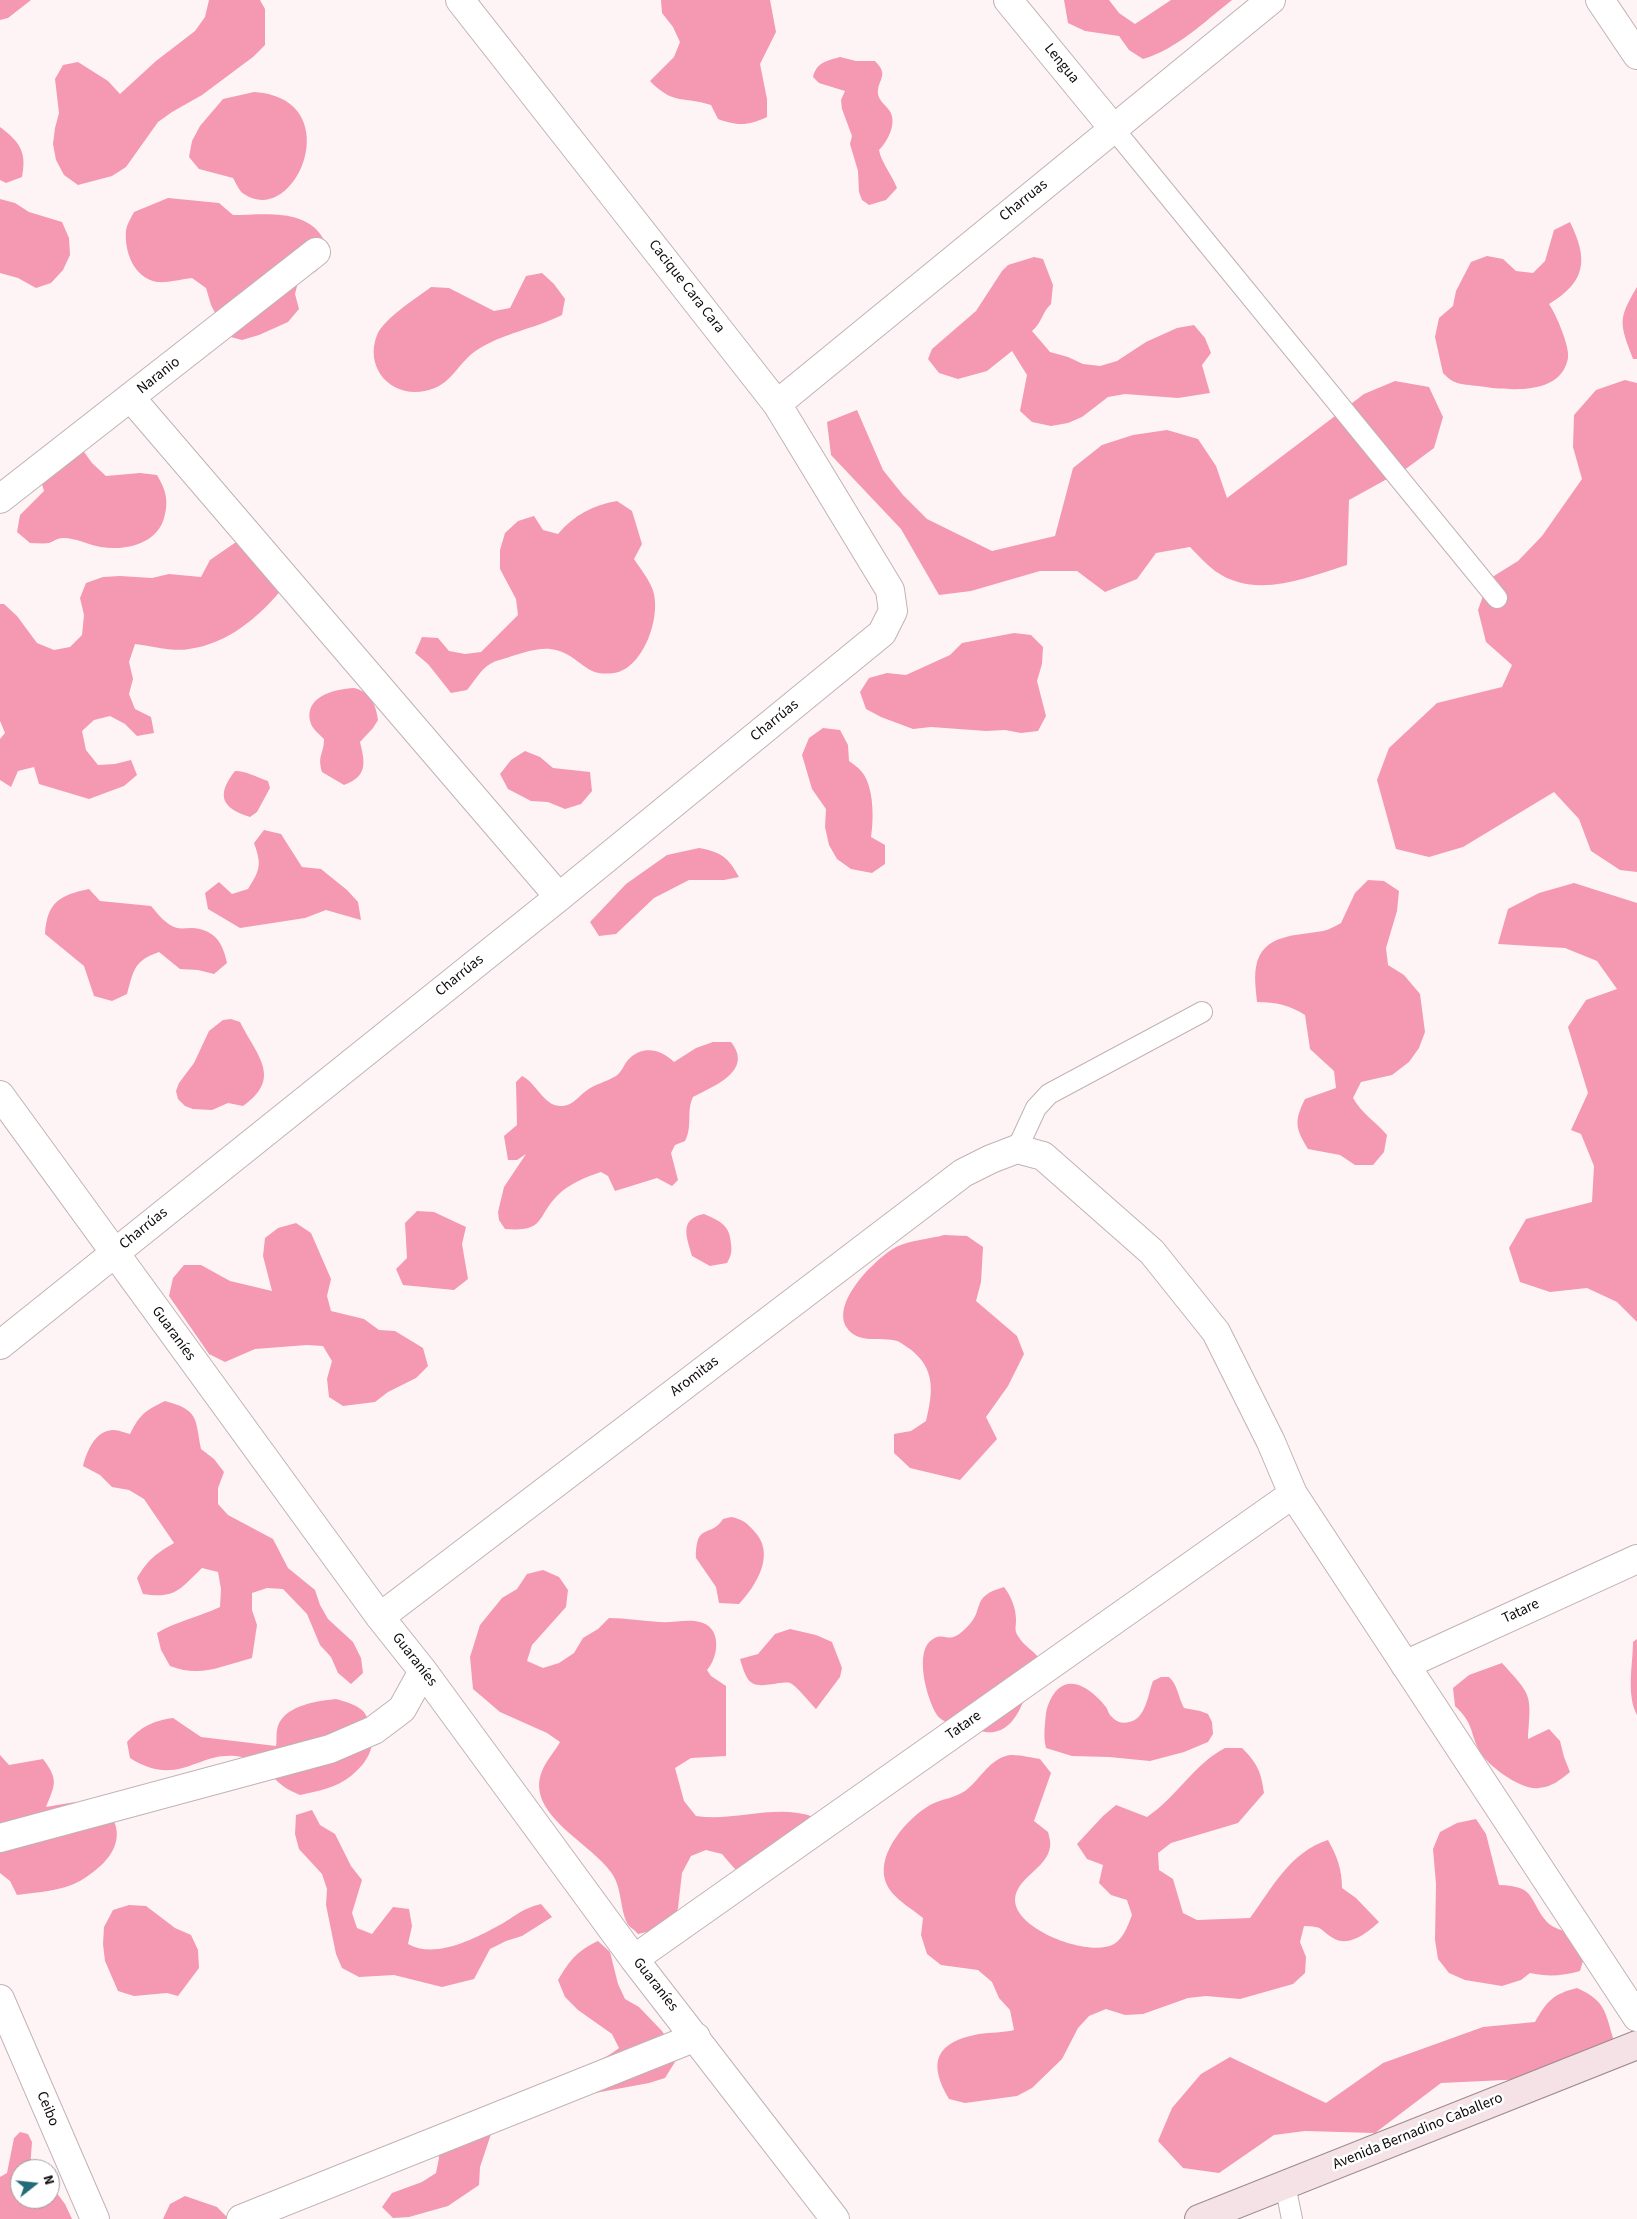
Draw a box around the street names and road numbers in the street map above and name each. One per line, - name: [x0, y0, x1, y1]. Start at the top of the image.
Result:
- street label: Lengua: [1040, 40, 1082, 88]
- street label: Charruas: [996, 176, 1052, 226]
- street label: Cacique Cara Cara: [644, 237, 728, 337]
- street label: Naranio: [134, 354, 184, 398]
- street label: Charrúas: [747, 696, 803, 746]
- street label: Charrúas: [432, 951, 488, 1001]
- street label: Charrúas: [116, 1204, 172, 1254]
- street label: Guaraníes: [147, 1303, 199, 1365]
- street label: Aromitas: [667, 1353, 723, 1401]
- street label: Tatare: [1499, 1596, 1543, 1628]
- street label: Guaraníes: [388, 1630, 440, 1690]
- street label: Tatare: [943, 1707, 985, 1745]
- street label: Guaraníes: [629, 1955, 681, 2015]
- street label: Ceibo: [32, 2089, 62, 2129]
- street label: Avenida Bernadino Caballero: [1330, 2090, 1506, 2174]

